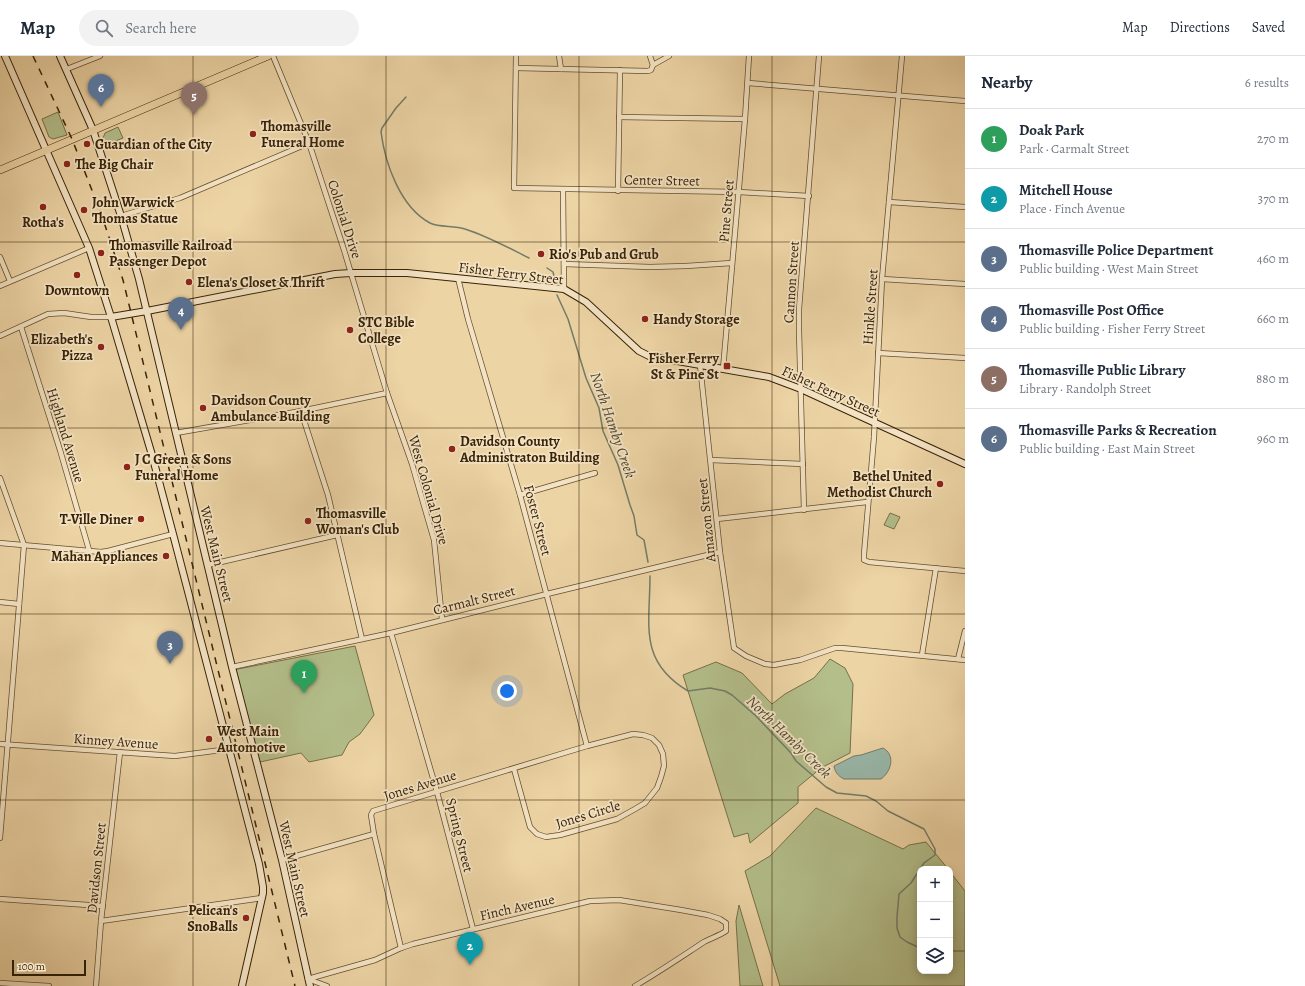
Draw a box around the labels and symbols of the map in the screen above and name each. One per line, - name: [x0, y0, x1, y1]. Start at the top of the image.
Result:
- pin: 6: [88, 74, 114, 107]
- pin: 5: [181, 82, 207, 115]
- place label: Thomasville Funeral Home: [261, 117, 345, 152]
- marker: Thomasville Funeral Home: [248, 129, 258, 139]
- place label: Guardian of the City: [95, 135, 212, 154]
- marker: Guardian of the City: [82, 139, 92, 149]
- place label: The Big Chair: [75, 155, 154, 174]
- marker: The Big Chair: [62, 159, 72, 169]
- street label: Center Street: [624, 170, 700, 191]
- street label: Colonial Drive: [323, 177, 366, 261]
- street label: Pine Street: [714, 179, 739, 243]
- place label: John Warwick Thomas Statue: [92, 193, 178, 228]
- marker: Rotha's: [38, 202, 48, 212]
- marker: John Warwick Thomas Statue: [79, 205, 89, 215]
- place label: Rotha's: [22, 213, 64, 232]
- place label: Thomasville Railroad Passenger Depot: [109, 236, 233, 271]
- street label: Cannon Street: [779, 240, 804, 324]
- place label: Rio's Pub and Grub: [549, 245, 659, 264]
- marker: Thomasville Railroad Passenger Depot: [96, 248, 106, 258]
- marker: Rio's Pub and Grub: [536, 249, 546, 259]
- street label: Fisher Ferry Street: [457, 258, 565, 289]
- street label: Hinkle Street: [858, 268, 883, 346]
- marker: Downtown: [72, 270, 82, 280]
- place label: Elena's Closet & Thrift: [197, 273, 325, 292]
- marker: Elena's Closet & Thrift: [184, 277, 194, 287]
- place label: Downtown: [45, 281, 110, 300]
- pin: 4: [168, 297, 194, 330]
- place label: Handy Storage: [653, 310, 740, 329]
- place label: STC Bible College: [358, 313, 415, 348]
- marker: Handy Storage: [640, 314, 650, 324]
- marker: STC Bible College: [345, 325, 355, 335]
- place label: Elizabeth's Pizza: [30, 330, 93, 365]
- marker: Elizabeth's Pizza: [96, 342, 106, 352]
- place label: Fisher Ferry St & Pine St: [648, 349, 720, 384]
- marker: Fisher Ferry St & Pine St: [722, 361, 732, 371]
- street label: Fisher Ferry Street: [779, 361, 883, 422]
- water label: North Hamby Creek: [586, 369, 641, 481]
- street label: Highland Avenue: [42, 385, 89, 485]
- place label: Davidson County Ambulance Building: [210, 391, 331, 426]
- marker: Davidson County Ambulance Building: [198, 403, 208, 413]
- street label: West Colonial Drive: [404, 432, 453, 547]
- place label: Davidson County Administraton Building: [459, 432, 600, 467]
- marker: Davidson County Administraton Building: [447, 444, 457, 454]
- place label: J C Green & Sons Funeral Home: [135, 450, 232, 485]
- marker: J C Green & Sons Funeral Home: [122, 462, 132, 472]
- place label: Bethel United Methodist Church: [827, 467, 932, 502]
- street label: Amazon Street: [693, 477, 720, 564]
- marker: Bethel United Methodist Church: [935, 479, 945, 489]
- street label: Foster Street: [519, 483, 556, 558]
- street label: West Main Street: [195, 503, 238, 604]
- place label: Thomasville Woman's Club: [315, 504, 399, 539]
- place label: T-Ville Diner: [60, 510, 133, 529]
- marker: T-Ville Diner: [136, 514, 146, 524]
- marker: Thomasville Woman's Club: [303, 516, 313, 526]
- place label: Mahan Appliances: [51, 547, 158, 566]
- marker: Mahan Appliances: [161, 551, 171, 561]
- street label: Carmalt Street: [431, 581, 518, 620]
- pin: 3: [157, 631, 183, 664]
- pin: 1: [291, 660, 317, 693]
- your location: [497, 681, 517, 701]
- water label: North Hamby Creek: [742, 691, 836, 783]
- place label: West Main Automotive: [216, 722, 286, 757]
- street label: Kinney Avenue: [73, 729, 159, 754]
- marker: West Main Automotive: [204, 734, 214, 744]
- street label: Jones Avenue: [381, 765, 459, 806]
- street label: Spring Street: [441, 796, 478, 875]
- street label: Jones Circle: [554, 796, 623, 833]
- street label: West Main Street: [274, 818, 315, 920]
- street label: Davidson Street: [82, 821, 111, 914]
- street label: Finch Avenue: [478, 890, 556, 925]
- place label: Pelican's SnoBalls: [187, 901, 238, 936]
- marker: Pelican's SnoBalls: [241, 913, 251, 923]
- pin: 2: [457, 932, 483, 965]
- scale bar: [12, 958, 86, 977]

